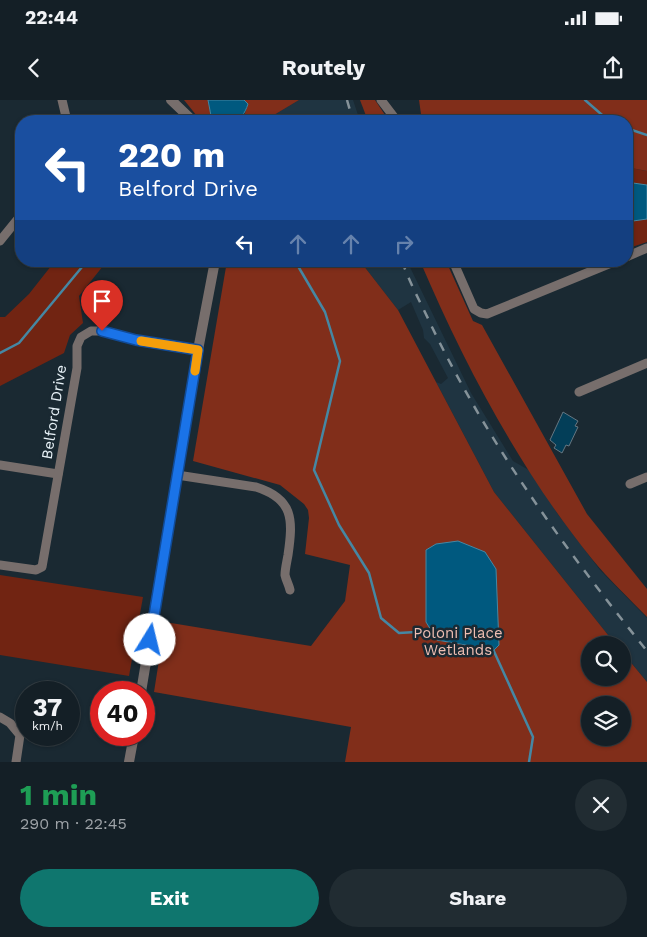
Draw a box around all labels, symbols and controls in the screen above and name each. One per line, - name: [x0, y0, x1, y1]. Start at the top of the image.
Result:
- text: 22:44: [25, 6, 78, 29]
- icon: back: [20, 54, 48, 82]
- icon: share: [599, 54, 627, 82]
- text: Routely: [282, 55, 365, 80]
- text: 220 m: [118, 134, 225, 176]
- icon: left: [35, 135, 100, 200]
- text: Belford Drive: [118, 176, 258, 201]
- icon: left: [231, 230, 259, 258]
- icon: ahead: [284, 230, 312, 258]
- icon: ahead: [337, 230, 365, 258]
- icon: right: [390, 230, 418, 258]
- pin: [81, 280, 123, 331]
- icon: arrive: [88, 287, 116, 315]
- street label: Belford Drive: [38, 363, 70, 461]
- position arrow: [123, 613, 175, 665]
- park label: Poloni Place Wetlands: [413, 624, 503, 659]
- map controls: [581, 636, 631, 746]
- button: search: [581, 636, 631, 686]
- speed limit sign: 40: [90, 681, 155, 746]
- text: 37: [33, 693, 62, 722]
- button: layers: [581, 696, 631, 746]
- text: km/h: [32, 719, 63, 733]
- text: 1 min: [20, 777, 97, 812]
- button: close: [575, 779, 627, 831]
- text: 290 m · 22:45: [20, 814, 127, 833]
- button: Exit: [20, 869, 319, 927]
- button: Share: [329, 869, 627, 927]

